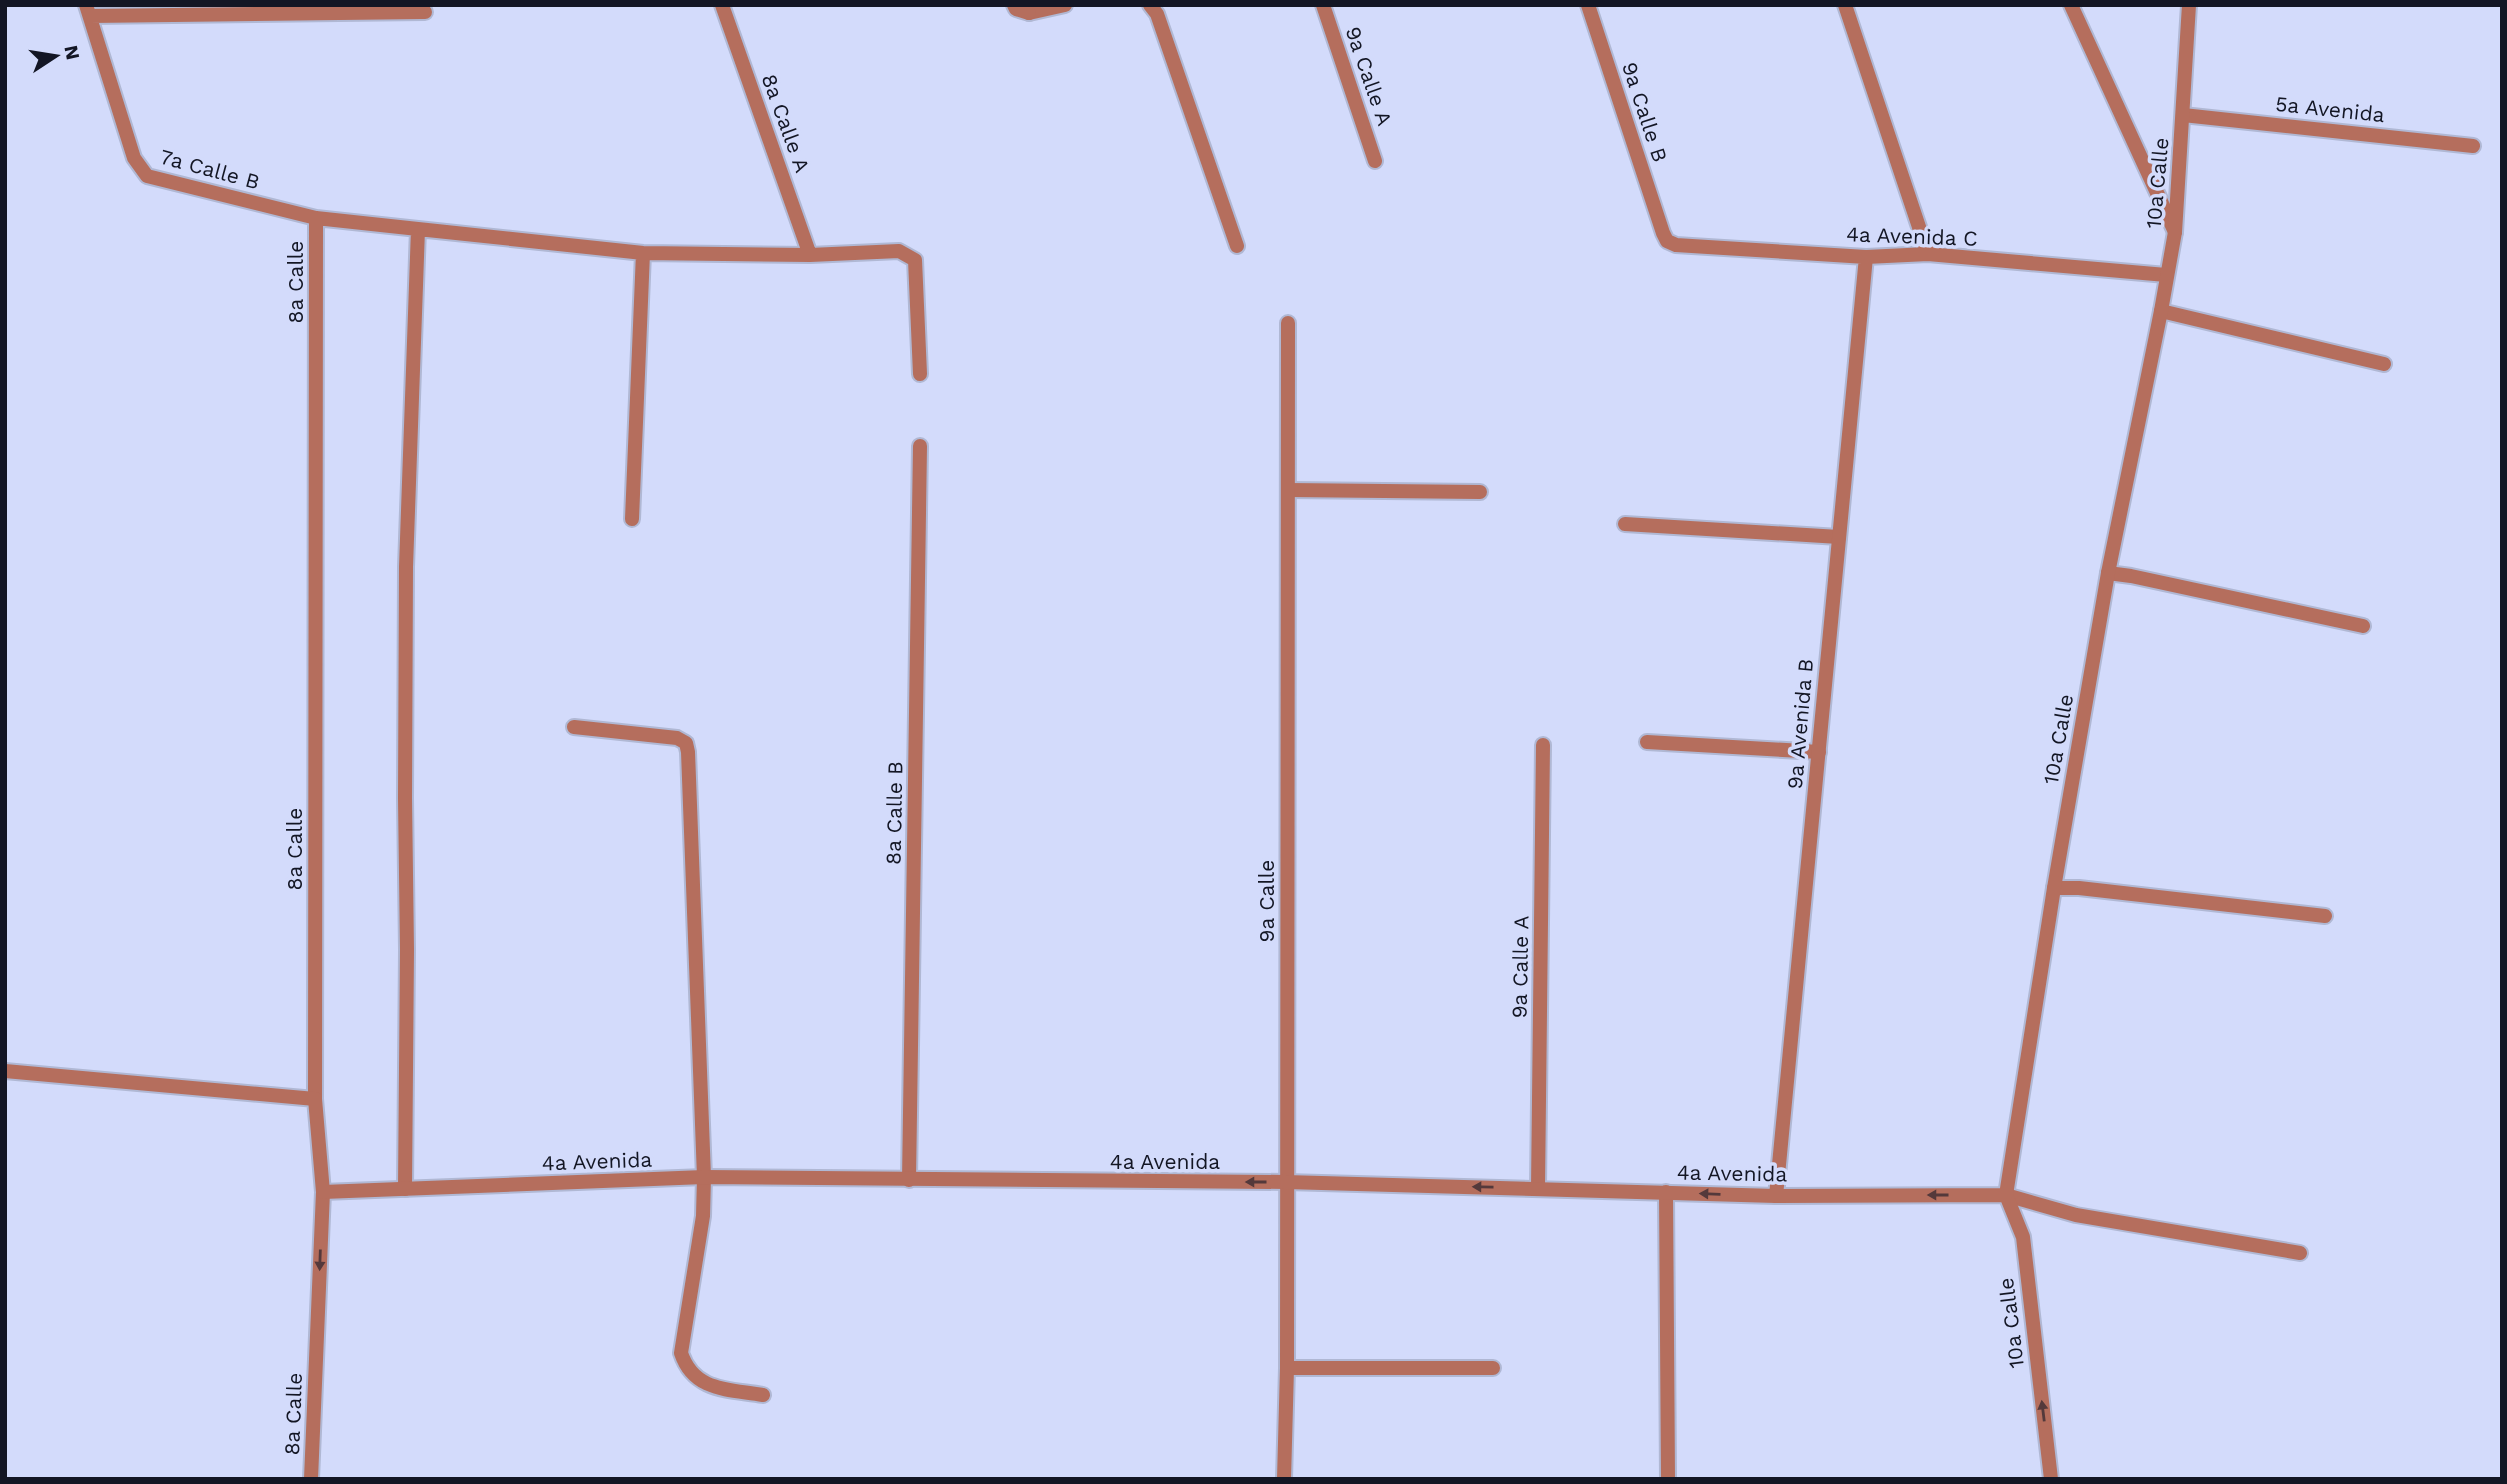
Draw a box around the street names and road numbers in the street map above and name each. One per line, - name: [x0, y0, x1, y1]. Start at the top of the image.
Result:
- street label: 9a Calle A: [1340, 23, 1398, 129]
- street label: 9a Calle B: [1617, 59, 1673, 165]
- street label: 8a Calle A: [757, 70, 815, 176]
- street label: 5a Avenida: [2274, 91, 2386, 127]
- street label: 10a Calle: [2141, 137, 2173, 229]
- street label: 7a Calle B: [158, 144, 262, 194]
- street label: 4a Avenida C: [1846, 221, 1978, 251]
- street label: 8a Calle: [283, 241, 308, 323]
- street label: 9a Avenida B: [1782, 658, 1818, 790]
- street label: 10a Calle: [2038, 692, 2078, 786]
- street label: 8a Calle B: [881, 761, 907, 865]
- street label: 8a Calle: [282, 808, 307, 890]
- street label: 9a Calle: [1254, 860, 1279, 942]
- street label: 9a Calle A: [1507, 915, 1533, 1019]
- street label: 4a Avenida: [541, 1147, 653, 1175]
- street label: 4a Avenida: [1110, 1149, 1220, 1174]
- street label: 4a Avenida: [1677, 1160, 1788, 1186]
- street label: 10a Calle: [1993, 1276, 2029, 1370]
- street label: 8a Calle: [279, 1372, 307, 1456]

